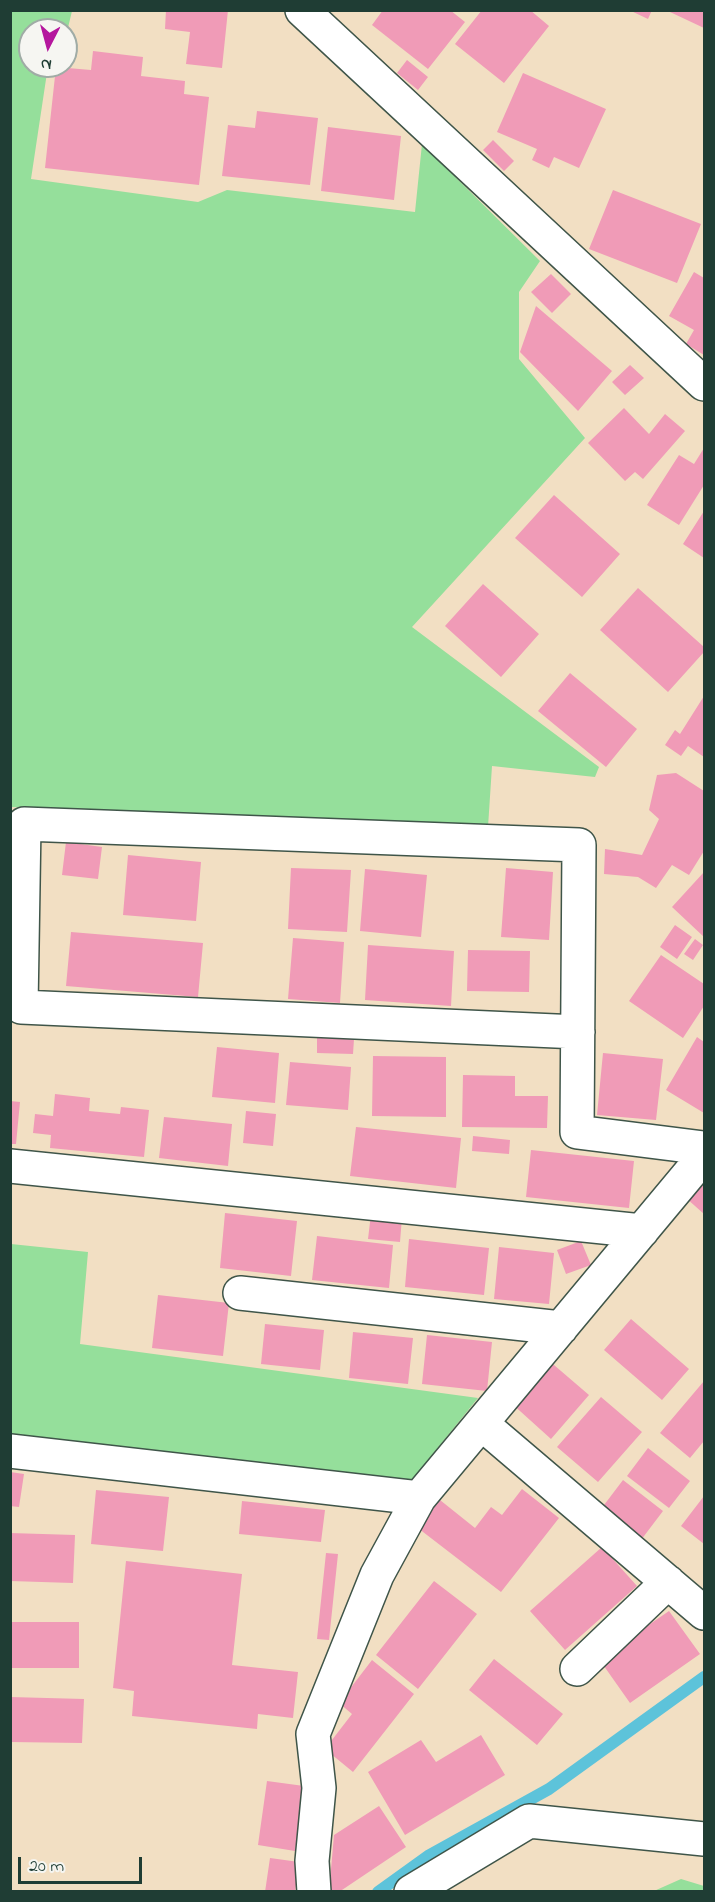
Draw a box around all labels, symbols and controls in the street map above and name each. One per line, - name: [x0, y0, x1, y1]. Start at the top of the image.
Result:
- north arrow: [18, 18, 78, 78]
- text: N: [40, 51, 53, 76]
- scale bar: [21, 1845, 146, 1883]
- text: 20 m: [29, 1854, 64, 1880]

